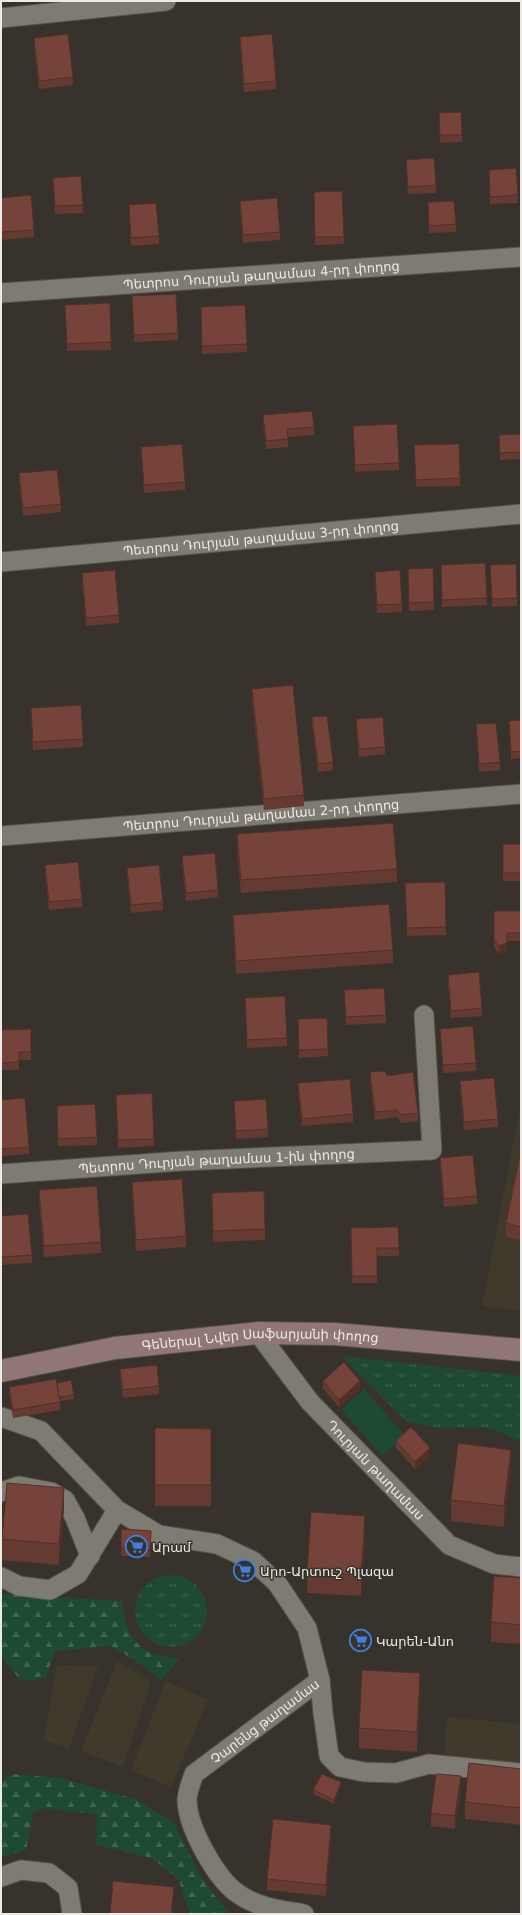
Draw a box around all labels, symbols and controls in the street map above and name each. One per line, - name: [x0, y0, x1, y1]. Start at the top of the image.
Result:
- street label: Պետրոս Դուրյան թաղամաս 4-րդ փողոց: [123, 258, 400, 293]
- street label: Պետրոս Դուրյան թաղամաս 3-րդ փողոց: [122, 518, 400, 559]
- street label: Պետրոս Դուրյան թաղամաս 2-րդ փողոց: [123, 797, 400, 834]
- street label: Պետրոս Դուրյան թաղամաս 1-ին փողոց: [78, 1146, 355, 1176]
- street label: Գեներալ Նվեր Սաֆարյանի փողոց: [141, 1326, 379, 1353]
- street label: Դուրյան թաղամաս: [324, 1417, 427, 1523]
- supermarket icon: Արամ: [123, 1534, 149, 1560]
- place label: Արամ: [152, 1540, 192, 1555]
- supermarket icon: Արո-Արտուշ Պլազա: [231, 1558, 257, 1584]
- place label: Արո-Արտուշ Պլազա: [260, 1564, 394, 1579]
- supermarket icon: Կարեն-Անո: [348, 1628, 374, 1654]
- place label: Կարեն-Անո: [376, 1634, 454, 1649]
- street label: Չարենց թաղամաս: [208, 1676, 322, 1767]

